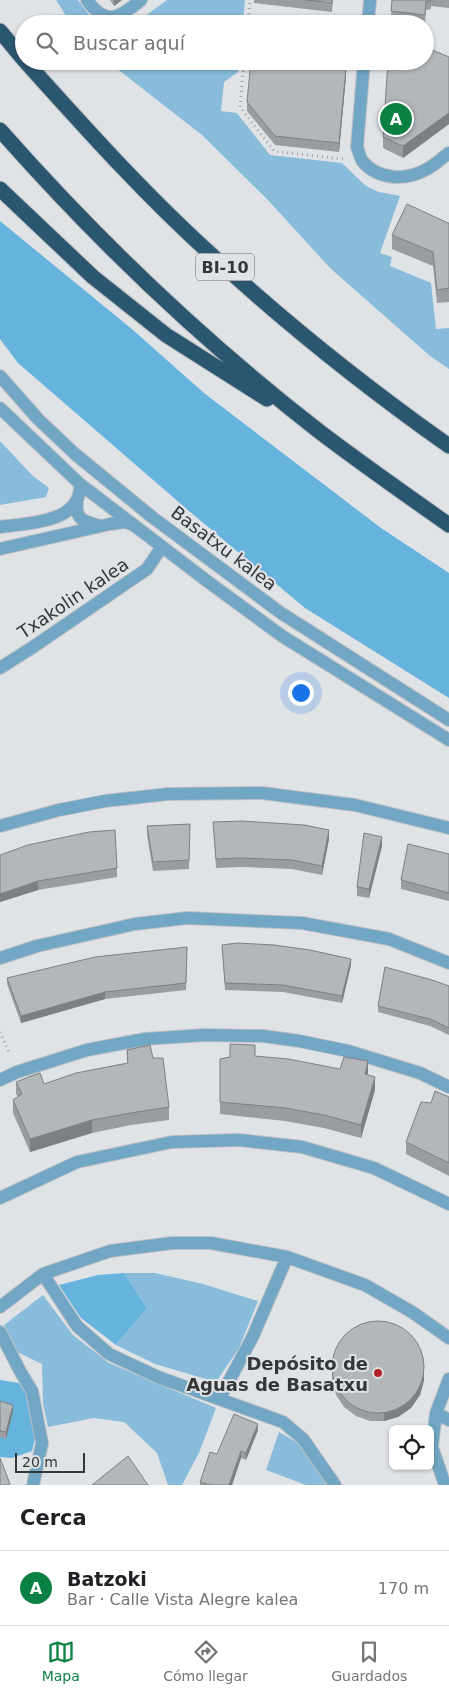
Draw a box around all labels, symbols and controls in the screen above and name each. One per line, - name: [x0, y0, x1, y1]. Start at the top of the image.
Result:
- search box: [15, 15, 434, 70]
- icon: search: [33, 29, 61, 57]
- text: Buscar aquí: [73, 32, 185, 54]
- pin: A: [380, 100, 412, 138]
- road number: BI-10: [196, 253, 254, 280]
- street label: Basatxu kalea: [167, 501, 281, 595]
- street label: Txakolin kalea: [13, 553, 132, 643]
- your location: [288, 680, 314, 706]
- place label: Depósito de Aguas de Basatxu: [186, 1353, 368, 1395]
- marker: Depósito de Aguas de Basatxu: [372, 1367, 384, 1379]
- map controls: [389, 1425, 434, 1470]
- button: locate: [389, 1425, 434, 1470]
- scale bar: [15, 1450, 85, 1473]
- text: 20 m: [22, 1454, 58, 1470]
- text: Cerca: [20, 1506, 87, 1530]
- text: Batzoki: [67, 1568, 147, 1590]
- text: A: [30, 1579, 42, 1598]
- text: 170 m: [378, 1579, 429, 1598]
- text: Bar · Calle Vista Alegre kalea: [67, 1590, 298, 1609]
- tab: Mapa: [42, 1638, 80, 1684]
- tab: Cómo llegar: [163, 1638, 248, 1684]
- tab: Guardados: [331, 1638, 407, 1684]

